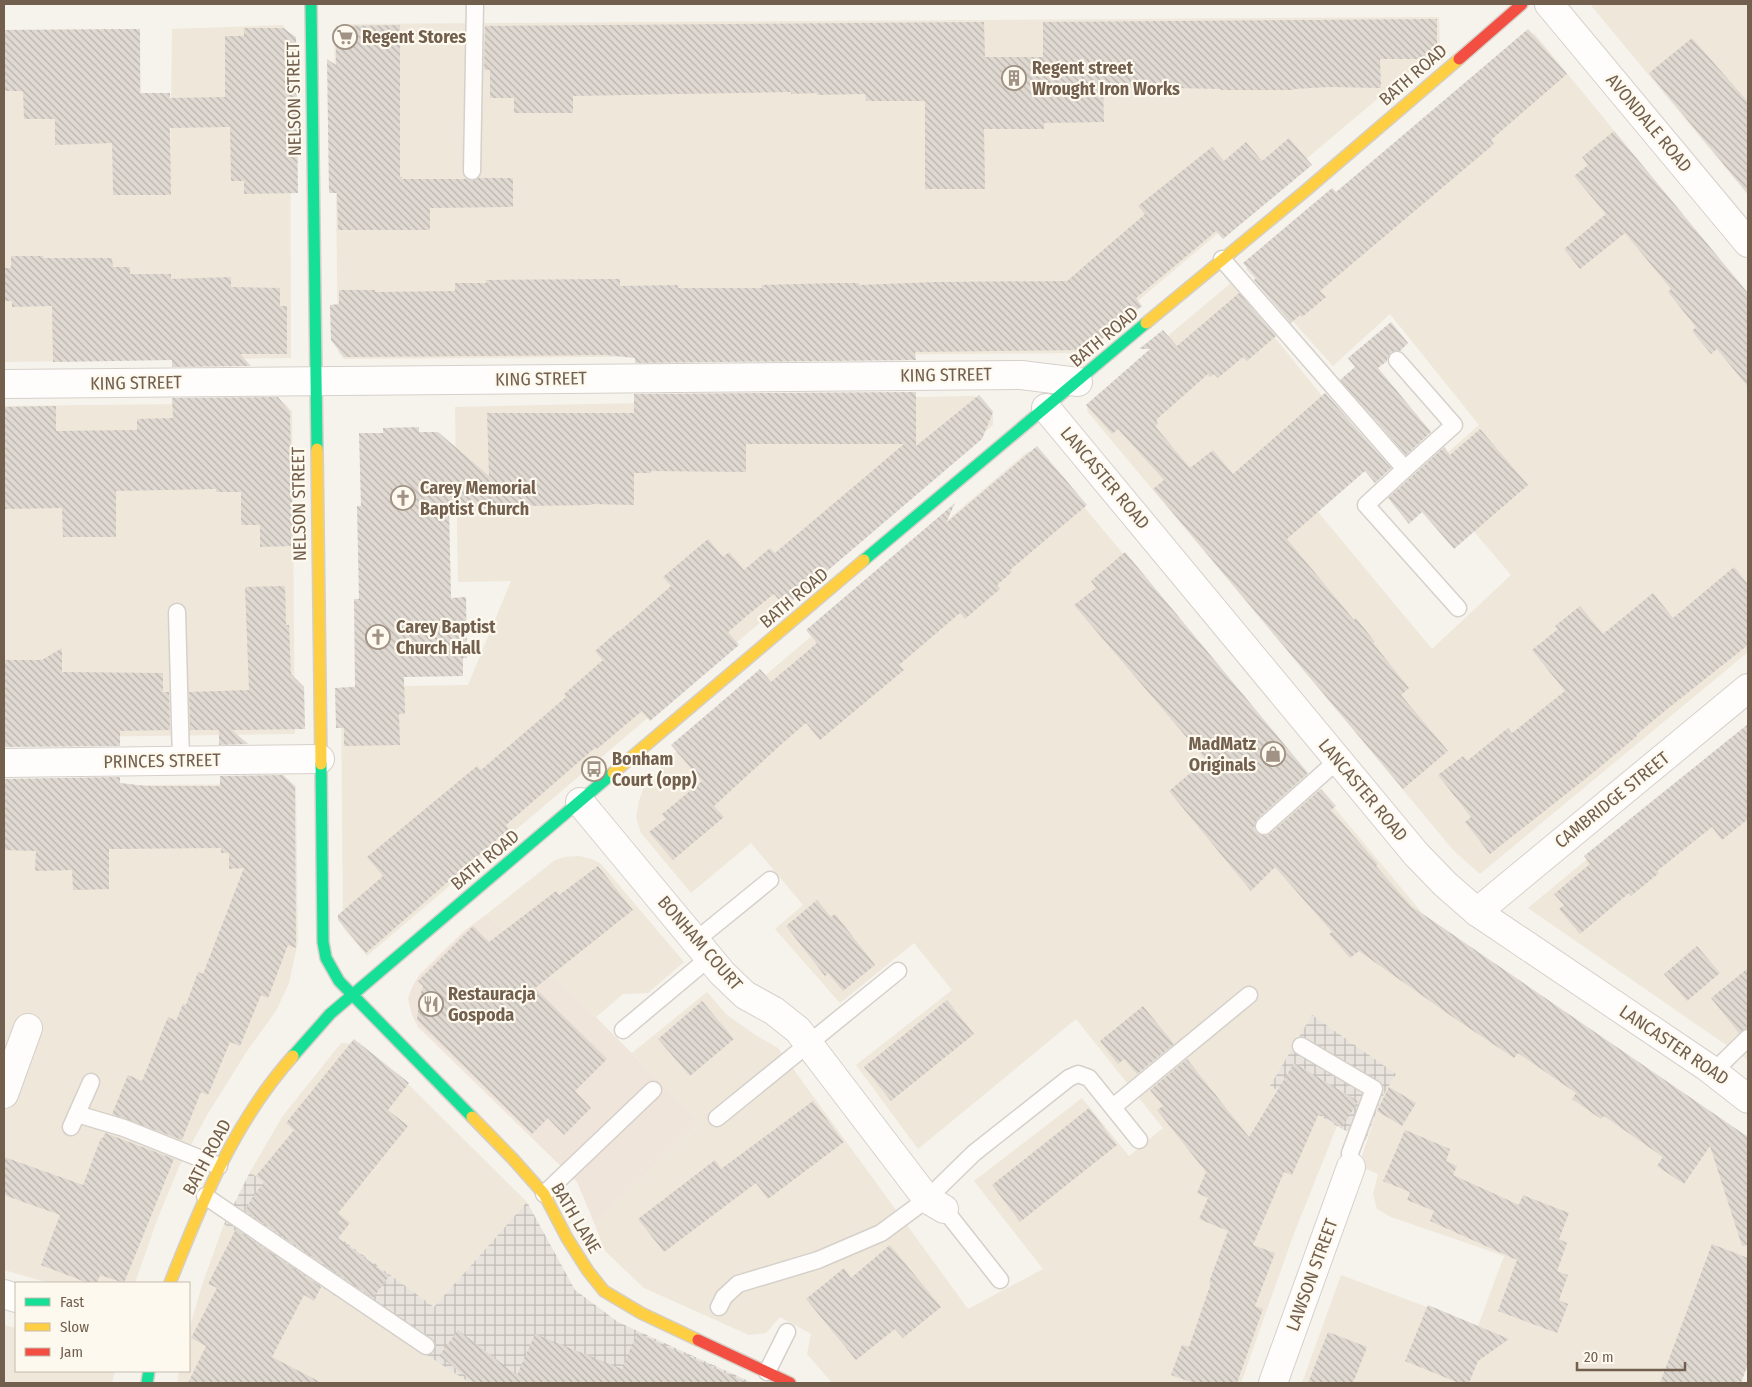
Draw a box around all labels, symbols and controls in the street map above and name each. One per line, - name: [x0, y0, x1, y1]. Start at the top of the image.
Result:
- supermarket icon: Regent Stores: [332, 24, 358, 50]
- place label: Regent Stores: [362, 26, 466, 48]
- street label: BATH ROAD: [1375, 40, 1451, 110]
- street label: NELSON STREET: [282, 41, 306, 156]
- place label: Regent street Wrought Iron Works: [1032, 57, 1180, 100]
- building icon: Regent street Wrought Iron Works: [1001, 65, 1027, 91]
- street label: AVONDALE ROAD: [1601, 69, 1697, 177]
- street label: BATH ROAD: [1065, 302, 1143, 372]
- street label: KING STREET: [900, 363, 993, 387]
- street label: KING STREET: [495, 367, 588, 391]
- street label: KING STREET: [90, 371, 183, 395]
- street label: LANCASTER ROAD: [1056, 422, 1154, 534]
- street label: NELSON STREET: [287, 446, 311, 561]
- place label: Carey Memorial Baptist Church: [420, 477, 536, 520]
- church icon: Carey Memorial Baptist Church: [390, 485, 416, 511]
- street label: BATH ROAD: [755, 563, 833, 633]
- place label: Carey Baptist Church Hall: [396, 616, 496, 659]
- church icon: Carey Baptist Church Hall: [365, 624, 391, 650]
- place label: MadMatz Originals: [1189, 733, 1256, 776]
- street label: LANCASTER ROAD: [1314, 734, 1412, 846]
- shop icon: MadMatz Originals: [1260, 741, 1286, 767]
- street label: CAMBRIDGE STREET: [1550, 747, 1674, 853]
- place label: Bonham Court (opp): [612, 748, 697, 791]
- street label: PRINCES STREET: [103, 749, 222, 773]
- bus stop icon: Bonham Court (opp): [581, 756, 607, 782]
- street label: BATH ROAD: [446, 825, 524, 895]
- street label: BONHAM COURT: [653, 891, 747, 995]
- place label: Restauracja Gospoda: [448, 983, 536, 1026]
- restaurant icon: Restauracja Gospoda: [418, 991, 444, 1017]
- street label: LANCASTER ROAD: [1615, 1000, 1733, 1090]
- street label: BATH ROAD: [178, 1115, 236, 1199]
- street label: BATH LANE: [546, 1179, 606, 1257]
- street label: LAWSON STREET: [1281, 1215, 1343, 1334]
- legend: [15, 1282, 190, 1372]
- text: Fast: [60, 1293, 84, 1311]
- text: Slow: [60, 1318, 89, 1336]
- scale bar: [1577, 1340, 1684, 1372]
- text: Jam: [60, 1343, 83, 1361]
- text: 20 m: [1584, 1348, 1614, 1366]

